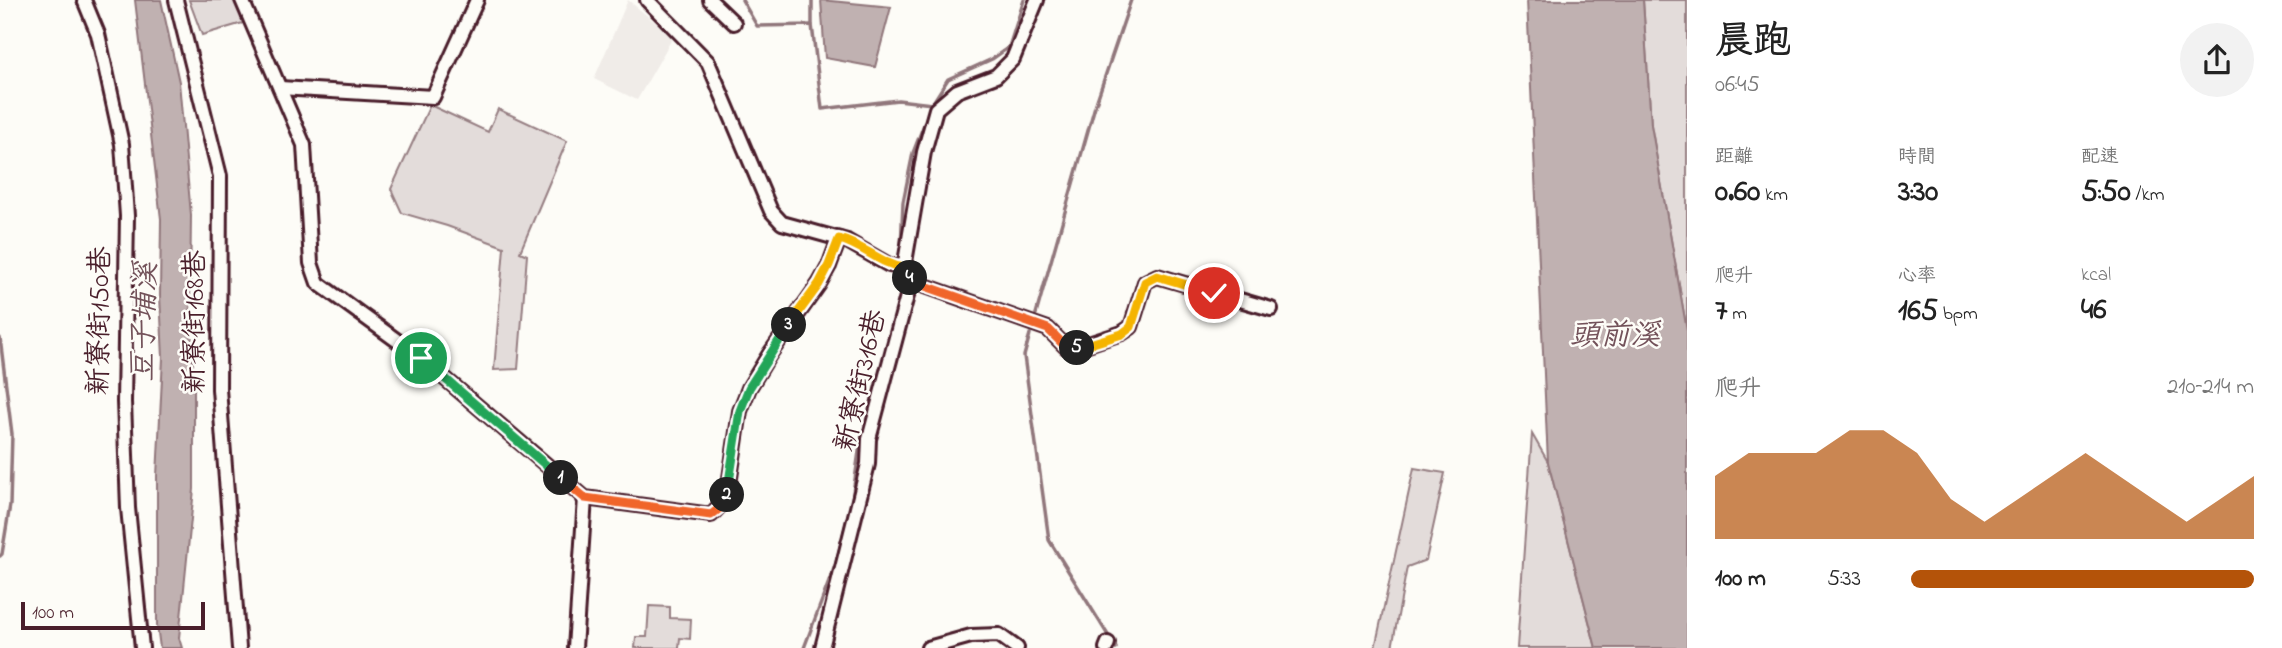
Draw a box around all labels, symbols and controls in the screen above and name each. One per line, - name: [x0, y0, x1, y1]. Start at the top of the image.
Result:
- text: 晨跑: [1715, 15, 1791, 71]
- button: share: [2180, 23, 2254, 97]
- text: 06:45: [1715, 69, 1760, 102]
- text: 距離: [1715, 144, 1753, 171]
- text: 時間: [1898, 144, 1936, 171]
- text: 配速: [2081, 144, 2119, 171]
- text: 0.60: [1715, 171, 1760, 215]
- text: 3:30: [1898, 171, 1938, 215]
- text: 5:50: [2081, 171, 2131, 215]
- text: km: [1760, 182, 1788, 209]
- text: /km: [2131, 182, 2165, 209]
- street label: 新寮街150巷: [79, 245, 123, 396]
- street label: 新寮街168巷: [176, 249, 217, 394]
- water label: 豆子埔溪: [122, 259, 170, 383]
- pin: 4: [892, 260, 928, 296]
- text: kcal: [2081, 262, 2111, 289]
- pin: [1184, 263, 1244, 323]
- text: 爬升: [1715, 263, 1753, 290]
- text: 心率: [1898, 263, 1936, 290]
- text: 4: [906, 264, 913, 291]
- icon: check: [1195, 274, 1233, 312]
- text: 46: [2081, 289, 2107, 333]
- text: 7: [1715, 290, 1727, 334]
- text: 165: [1898, 290, 1938, 334]
- text: m: [1727, 301, 1747, 328]
- text: bpm: [1938, 301, 1978, 328]
- street label: 新寮街316巷: [826, 305, 898, 456]
- pin: 3: [772, 308, 806, 342]
- text: 3: [785, 311, 792, 338]
- water label: 頭前溪: [1570, 315, 1662, 359]
- pin: [391, 328, 451, 388]
- pin: 5: [1060, 330, 1094, 366]
- text: 5: [1071, 334, 1082, 361]
- icon: arrive: [402, 339, 440, 377]
- text: 210–214 m: [2167, 371, 2254, 404]
- text: 爬升: [1715, 373, 1761, 406]
- pin: 1: [544, 461, 578, 496]
- text: 1: [557, 464, 564, 491]
- pin: 2: [710, 477, 744, 512]
- text: 2: [722, 481, 731, 508]
- text: 100 m: [1715, 563, 1766, 596]
- text: 5:33: [1827, 563, 1861, 596]
- scale bar: [21, 599, 205, 631]
- text: 100 m: [32, 600, 74, 627]

